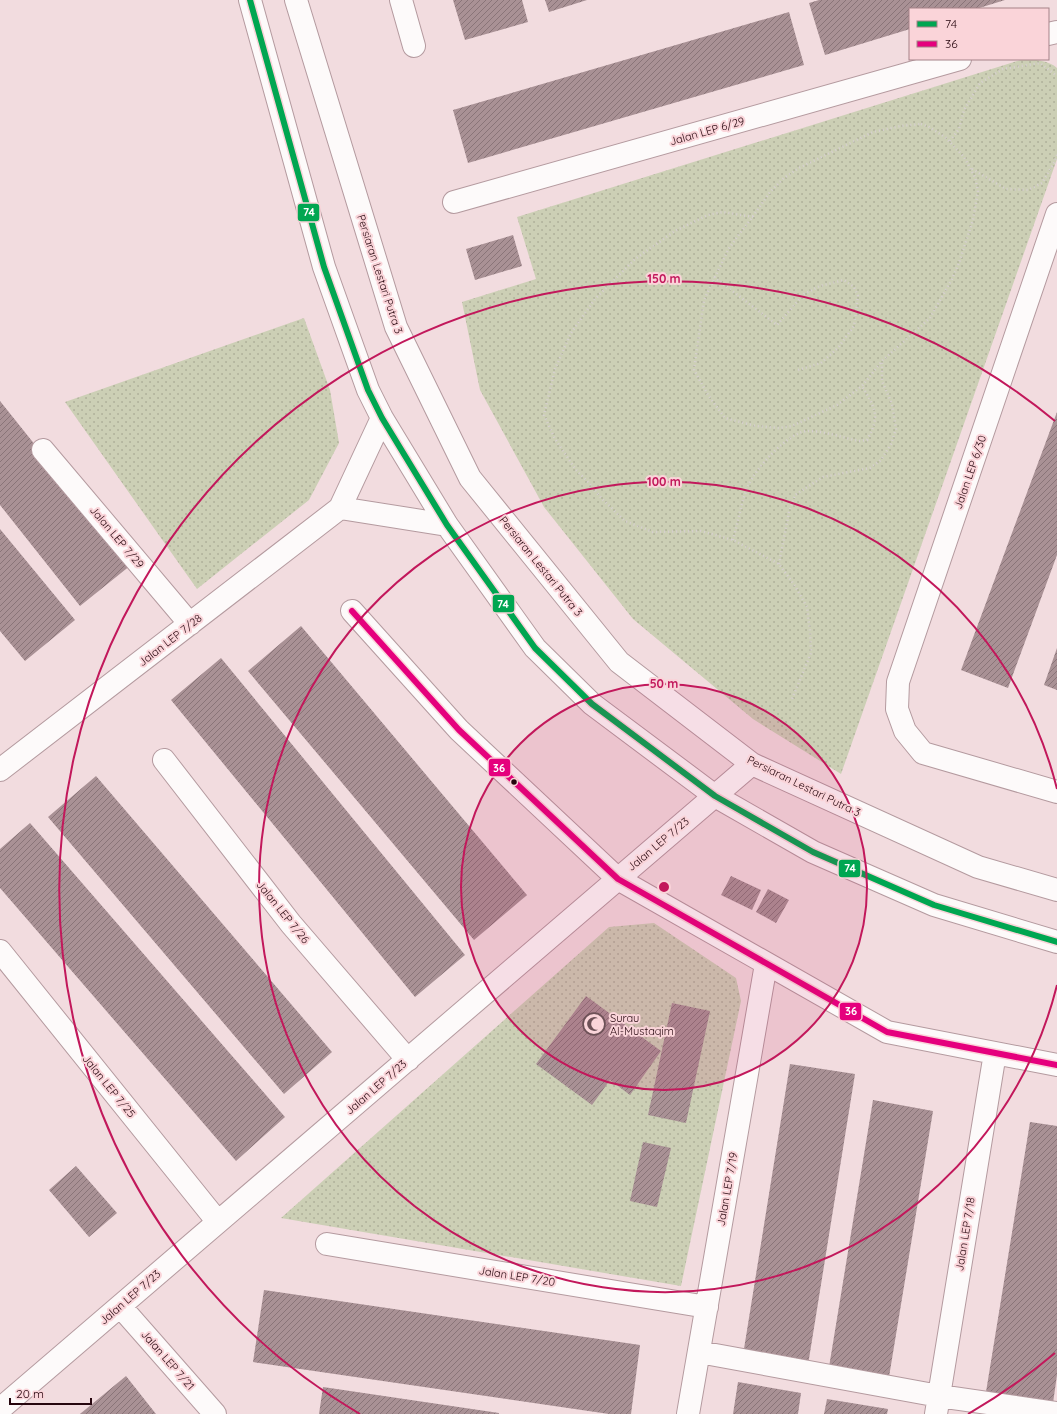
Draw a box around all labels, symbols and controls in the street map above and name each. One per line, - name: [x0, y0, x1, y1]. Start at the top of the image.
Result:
- legend: [909, 8, 1049, 60]
- text: 74: [945, 16, 957, 31]
- text: 36: [945, 36, 958, 51]
- street label: Jalan LEP 6/29: [668, 114, 746, 148]
- line badge: 74: [297, 203, 320, 222]
- text: 74: [303, 205, 316, 219]
- street label: Persiaran Lestari Putra 3: [354, 213, 406, 336]
- text: 150 m: [647, 271, 681, 286]
- street label: Jalan LEP 6/30: [951, 433, 989, 511]
- text: 100 m: [647, 474, 681, 489]
- street label: Jalan LEP 7/29: [87, 503, 147, 571]
- street label: Persiaran Lestari Putra 3: [496, 513, 586, 619]
- line badge: 74: [492, 594, 515, 613]
- text: 74: [497, 597, 510, 611]
- street label: Jalan LEP 7/28: [136, 611, 205, 669]
- text: 50 m: [650, 676, 678, 691]
- street label: Persiaran Lestari Putra 3: [745, 752, 863, 820]
- line badge: 36: [488, 758, 511, 777]
- text: 36: [493, 761, 505, 775]
- unlabelled marker: [509, 777, 519, 787]
- street label: Jalan LEP 7/23: [624, 814, 692, 874]
- line badge: 74: [838, 859, 861, 878]
- text: 74: [844, 861, 857, 875]
- street label: Jalan LEP 7/26: [253, 878, 313, 946]
- centre of rings: [657, 880, 671, 894]
- line badge: 36: [839, 1002, 862, 1021]
- text: 36: [845, 1004, 857, 1018]
- mosque icon: Surau Al-Mustaqim: [581, 1011, 607, 1037]
- place label: Surau Al-Mustaqim: [610, 1011, 674, 1038]
- street label: Jalan LEP 7/25: [79, 1052, 139, 1120]
- street label: Jalan LEP 7/23: [343, 1056, 410, 1117]
- street label: Jalan LEP 7/19: [714, 1151, 740, 1227]
- street label: Jalan LEP 7/18: [952, 1196, 978, 1272]
- street label: Jalan LEP 7/20: [478, 1263, 556, 1289]
- street label: Jalan LEP 7/23: [97, 1266, 164, 1327]
- street label: Jalan LEP 7/21: [138, 1327, 198, 1393]
- scale bar: [10, 1380, 91, 1406]
- text: 20 m: [16, 1386, 44, 1401]

